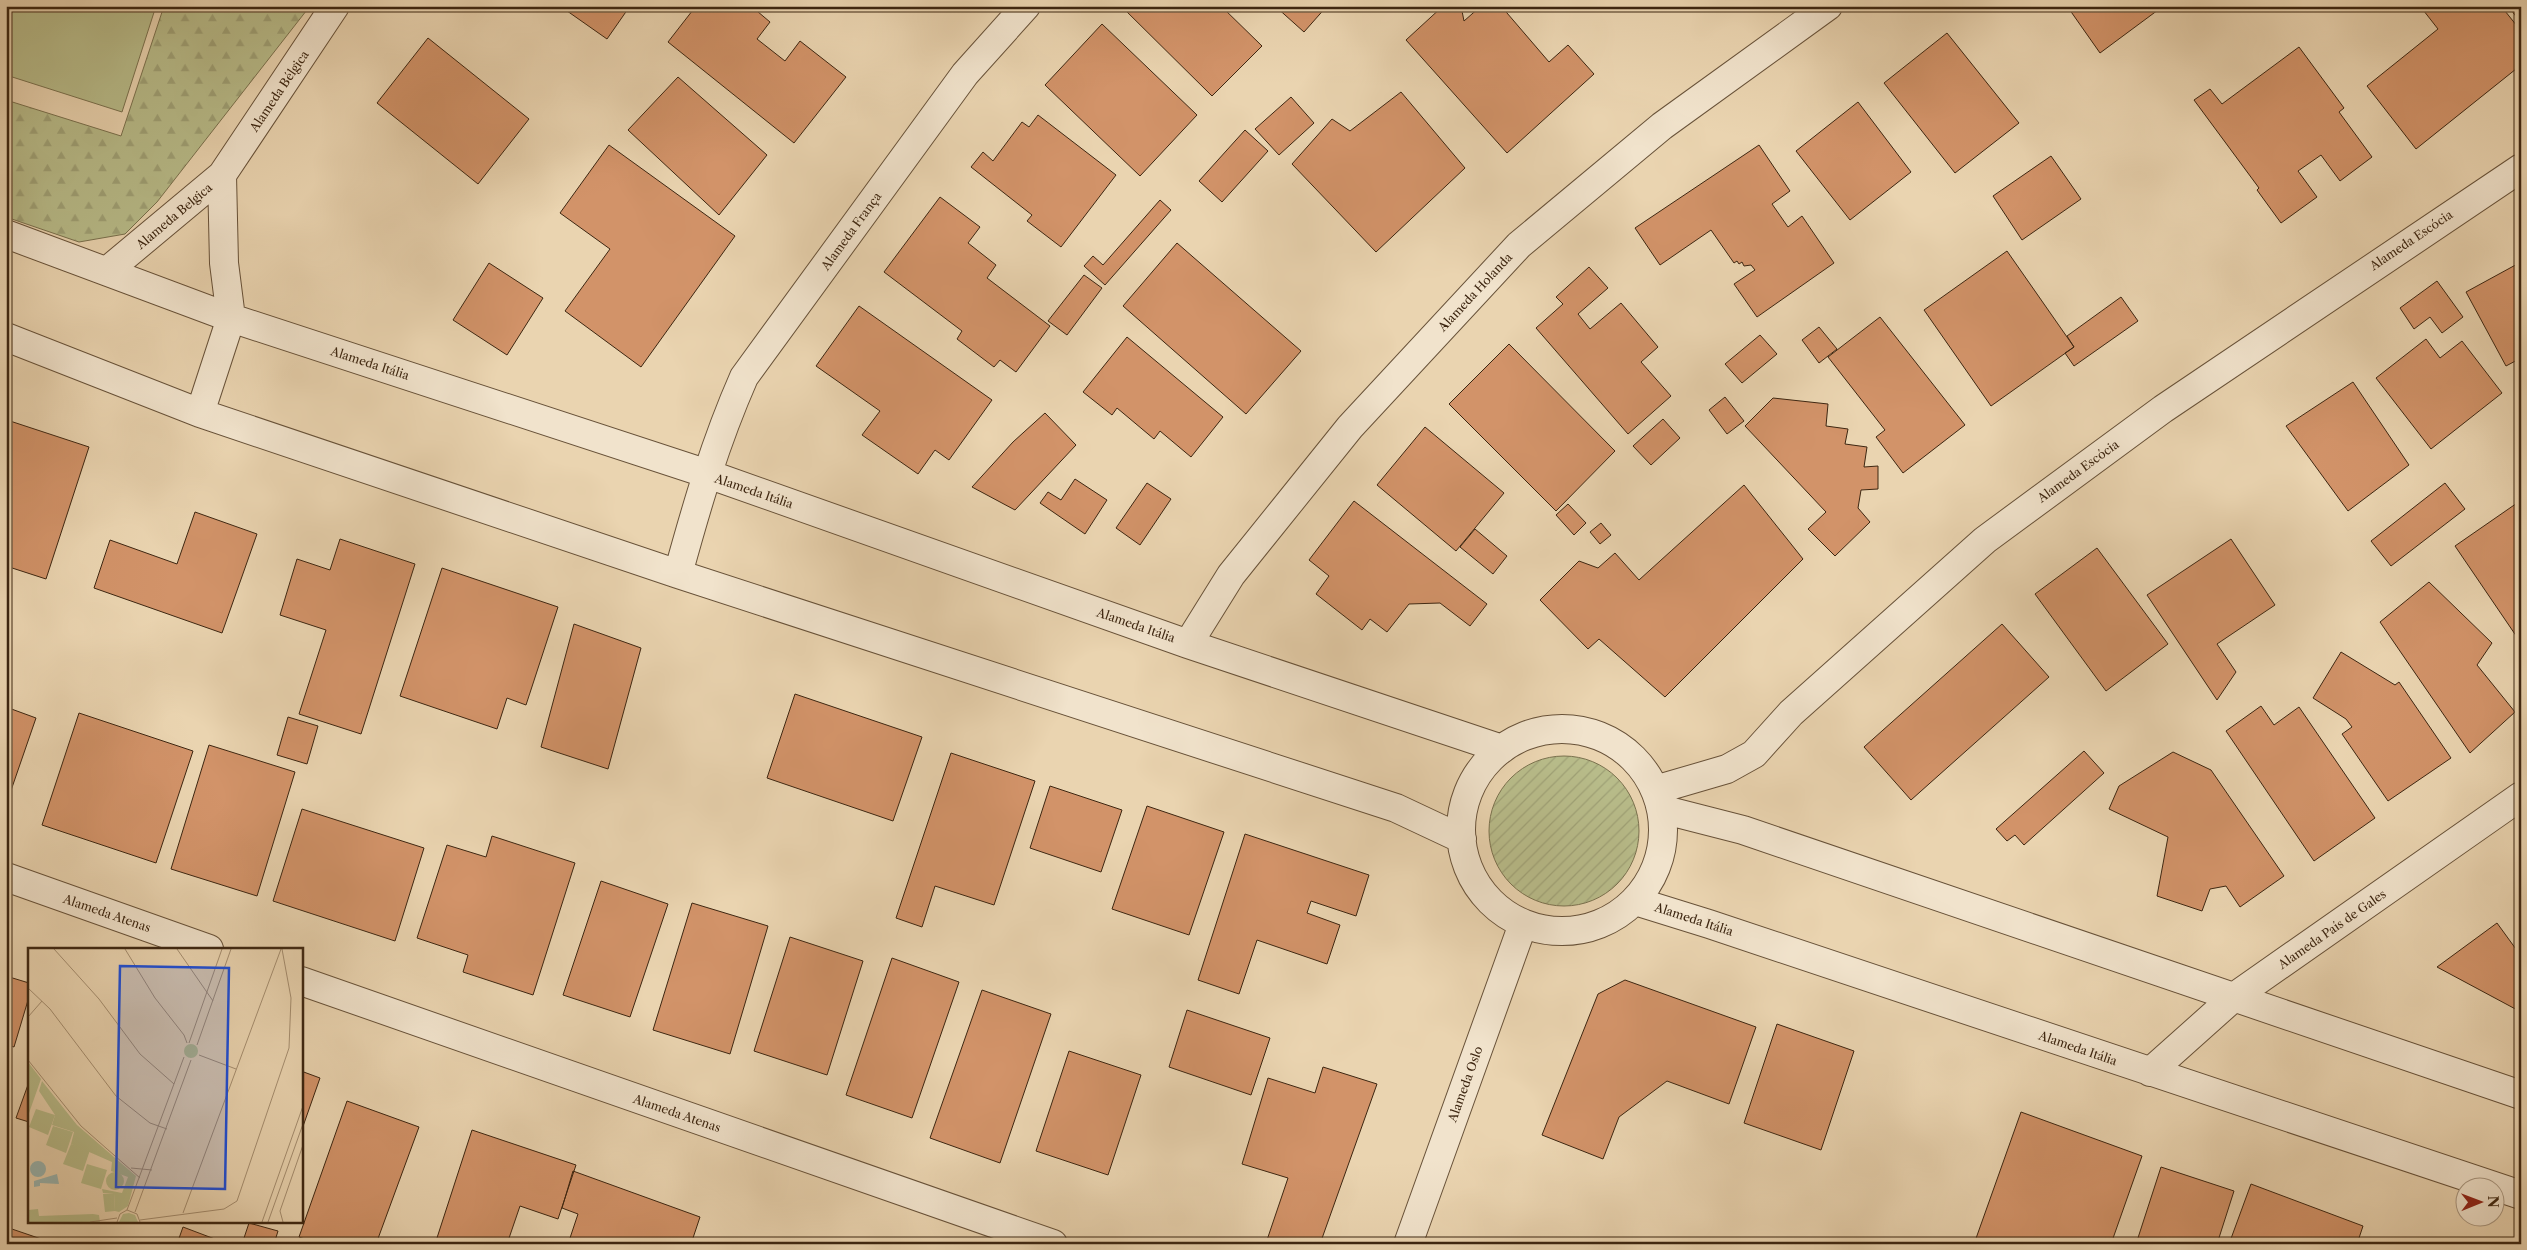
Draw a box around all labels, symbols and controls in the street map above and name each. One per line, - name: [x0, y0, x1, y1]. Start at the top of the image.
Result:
- street label: Alameda Bélgica: [246, 47, 312, 135]
- street label: Alameda Belgica: [132, 179, 216, 253]
- street label: Alameda França: [817, 189, 885, 274]
- street label: Alameda Escócia: [2366, 206, 2456, 274]
- street label: Alameda Holanda: [1434, 249, 1516, 335]
- street label: Alameda Itália: [328, 343, 412, 383]
- street label: Alameda Escócia: [2034, 436, 2122, 506]
- street label: Alameda Itália: [712, 470, 796, 512]
- street label: Alameda Itália: [1094, 604, 1178, 646]
- street label: Alameda País de Gales: [2274, 886, 2389, 973]
- street label: Alameda Atenas: [60, 891, 153, 935]
- street label: Alameda Itália: [1652, 899, 1736, 939]
- inset map: [28, 948, 302, 1222]
- street label: Alameda Itália: [2036, 1027, 2120, 1069]
- street label: Alameda Oslo: [1444, 1044, 1486, 1125]
- street label: Alameda Atenas: [630, 1091, 723, 1135]
- north arrow: [2454, 1178, 2504, 1228]
- text: N: [2484, 1196, 2502, 1208]

